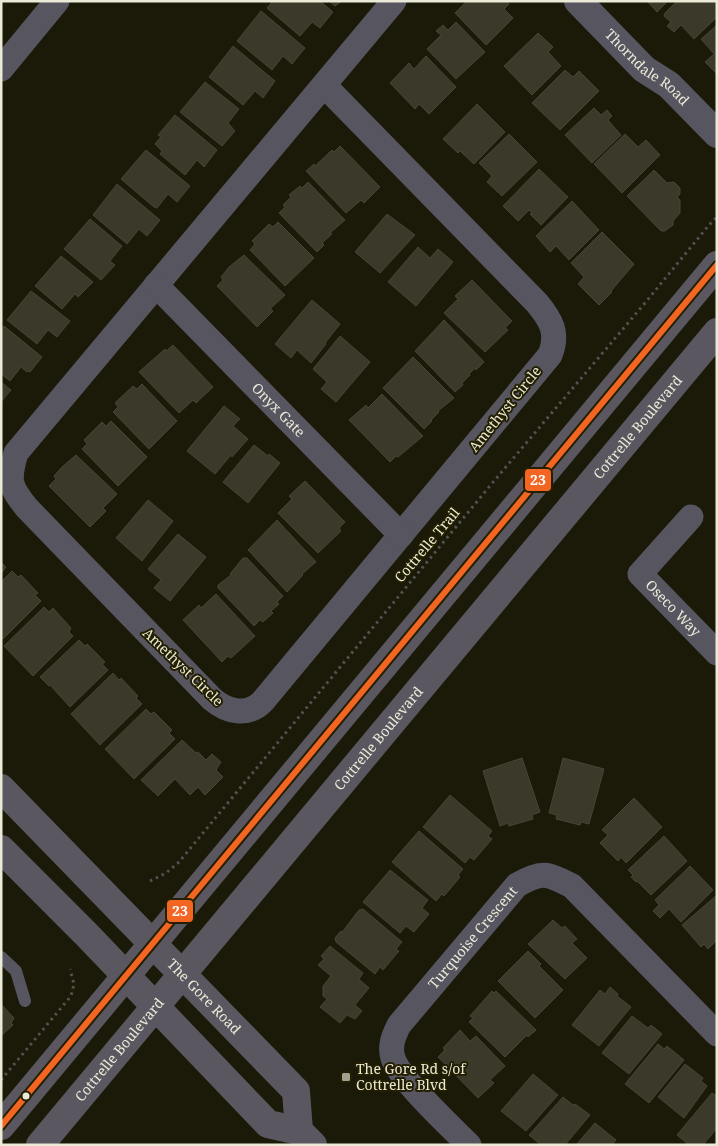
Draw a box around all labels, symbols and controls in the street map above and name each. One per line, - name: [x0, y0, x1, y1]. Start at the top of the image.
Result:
- street label: Thorndale Road: [601, 25, 694, 109]
- street label: Amethyst Circle: [464, 362, 545, 456]
- street label: Cottrelle Boulevard: [588, 371, 686, 483]
- street label: Onyx Gate: [248, 378, 310, 441]
- line badge: 23: [524, 468, 552, 492]
- text: 23: [530, 470, 546, 489]
- street label: Cottrelle Trail: [390, 503, 464, 586]
- street label: Oseco Way: [642, 575, 706, 640]
- street label: Amethyst Circle: [139, 623, 228, 710]
- street label: Cottrelle Boulevard: [329, 682, 427, 794]
- street label: Turquoise Crescent: [423, 882, 521, 993]
- line badge: 23: [166, 899, 194, 923]
- text: 23: [172, 901, 188, 920]
- street label: The Gore Road: [163, 954, 246, 1038]
- street label: Cottrelle Boulevard: [70, 993, 168, 1105]
- place label: The Gore Rd s/of Cottrelle Blvd: [356, 1059, 467, 1094]
- marker: The Gore Rd s/of Cottrelle Blvd: [340, 1071, 352, 1083]
- unlabelled marker: [21, 1091, 31, 1101]

